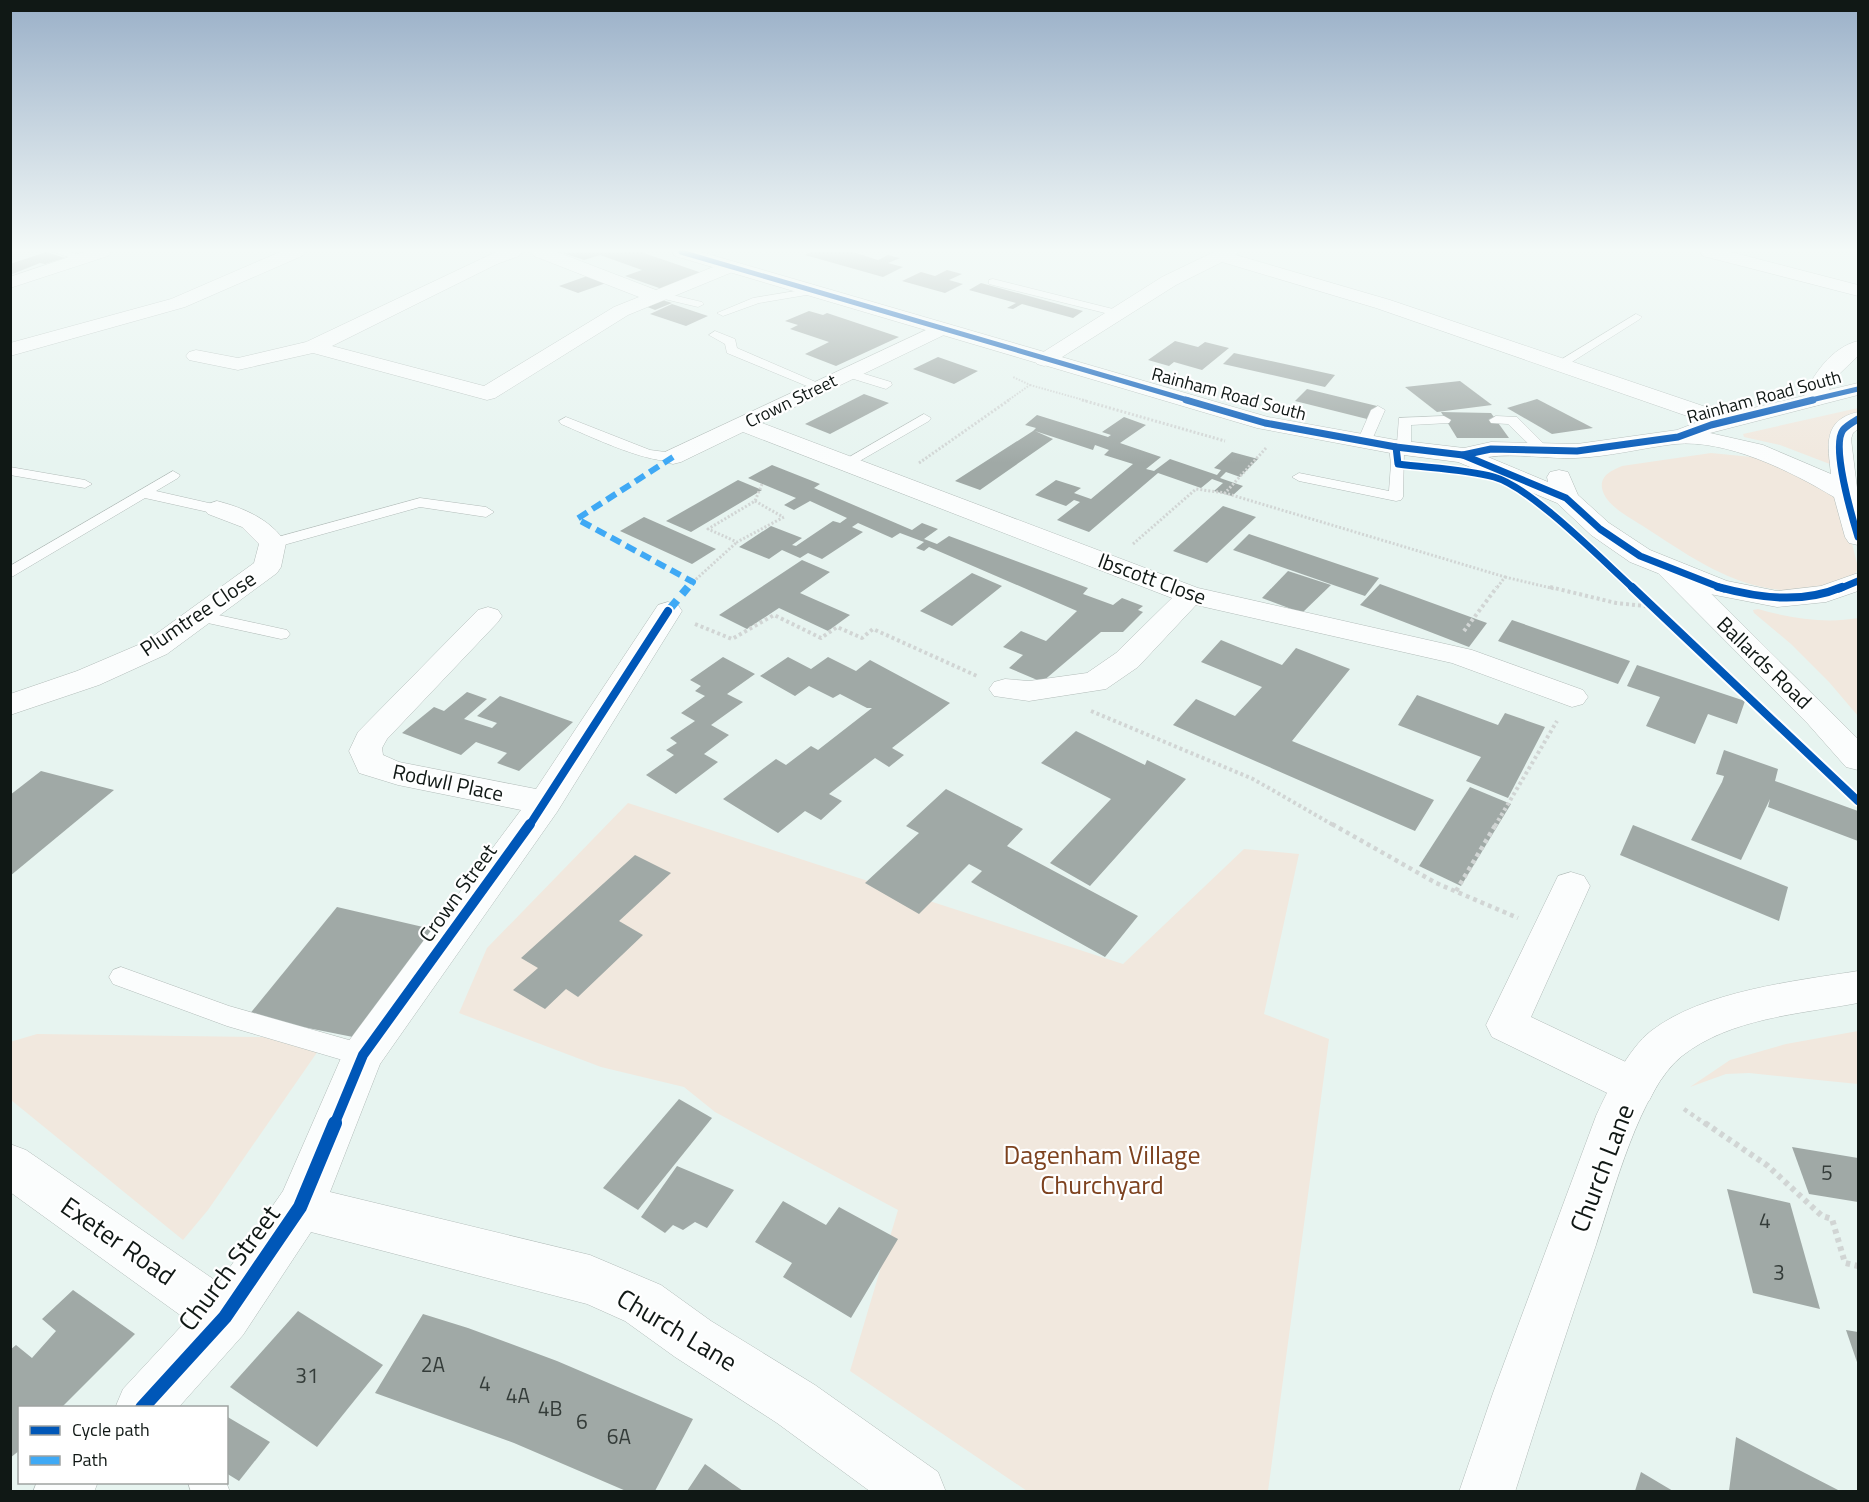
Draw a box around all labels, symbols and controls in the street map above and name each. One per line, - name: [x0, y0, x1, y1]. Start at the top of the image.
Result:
- street label: Rainham Road South: [1149, 360, 1309, 427]
- street label: Rainham Road South: [1684, 363, 1844, 430]
- street label: Crown Street: [740, 366, 842, 434]
- street label: Ibscott Close: [1094, 544, 1211, 612]
- street label: Plumtree Close: [133, 562, 262, 664]
- street label: Ballards Road: [1710, 609, 1820, 716]
- street label: Rodwll Place: [390, 755, 507, 809]
- street label: Crown Street: [410, 836, 504, 949]
- street label: Church Lane: [1559, 1098, 1644, 1237]
- park label: Dagenham Village Churchyard: [1003, 1135, 1201, 1204]
- house number: 5: [1821, 1156, 1833, 1188]
- street label: Exeter Road: [53, 1187, 184, 1294]
- street label: Church Street: [168, 1197, 289, 1339]
- house number: 4: [1759, 1204, 1771, 1236]
- house number: 3: [1773, 1256, 1785, 1288]
- street label: Church Lane: [610, 1278, 745, 1381]
- house number: 2A: [421, 1348, 446, 1380]
- house number: 31: [295, 1359, 319, 1391]
- house number: 4: [479, 1367, 491, 1399]
- house number: 4A: [506, 1379, 531, 1411]
- house number: 4B: [538, 1392, 562, 1424]
- house number: 6: [576, 1405, 588, 1437]
- legend: [18, 1406, 228, 1484]
- text: Cycle path: [72, 1416, 150, 1443]
- house number: 6A: [607, 1420, 632, 1452]
- text: Path: [72, 1446, 108, 1473]

